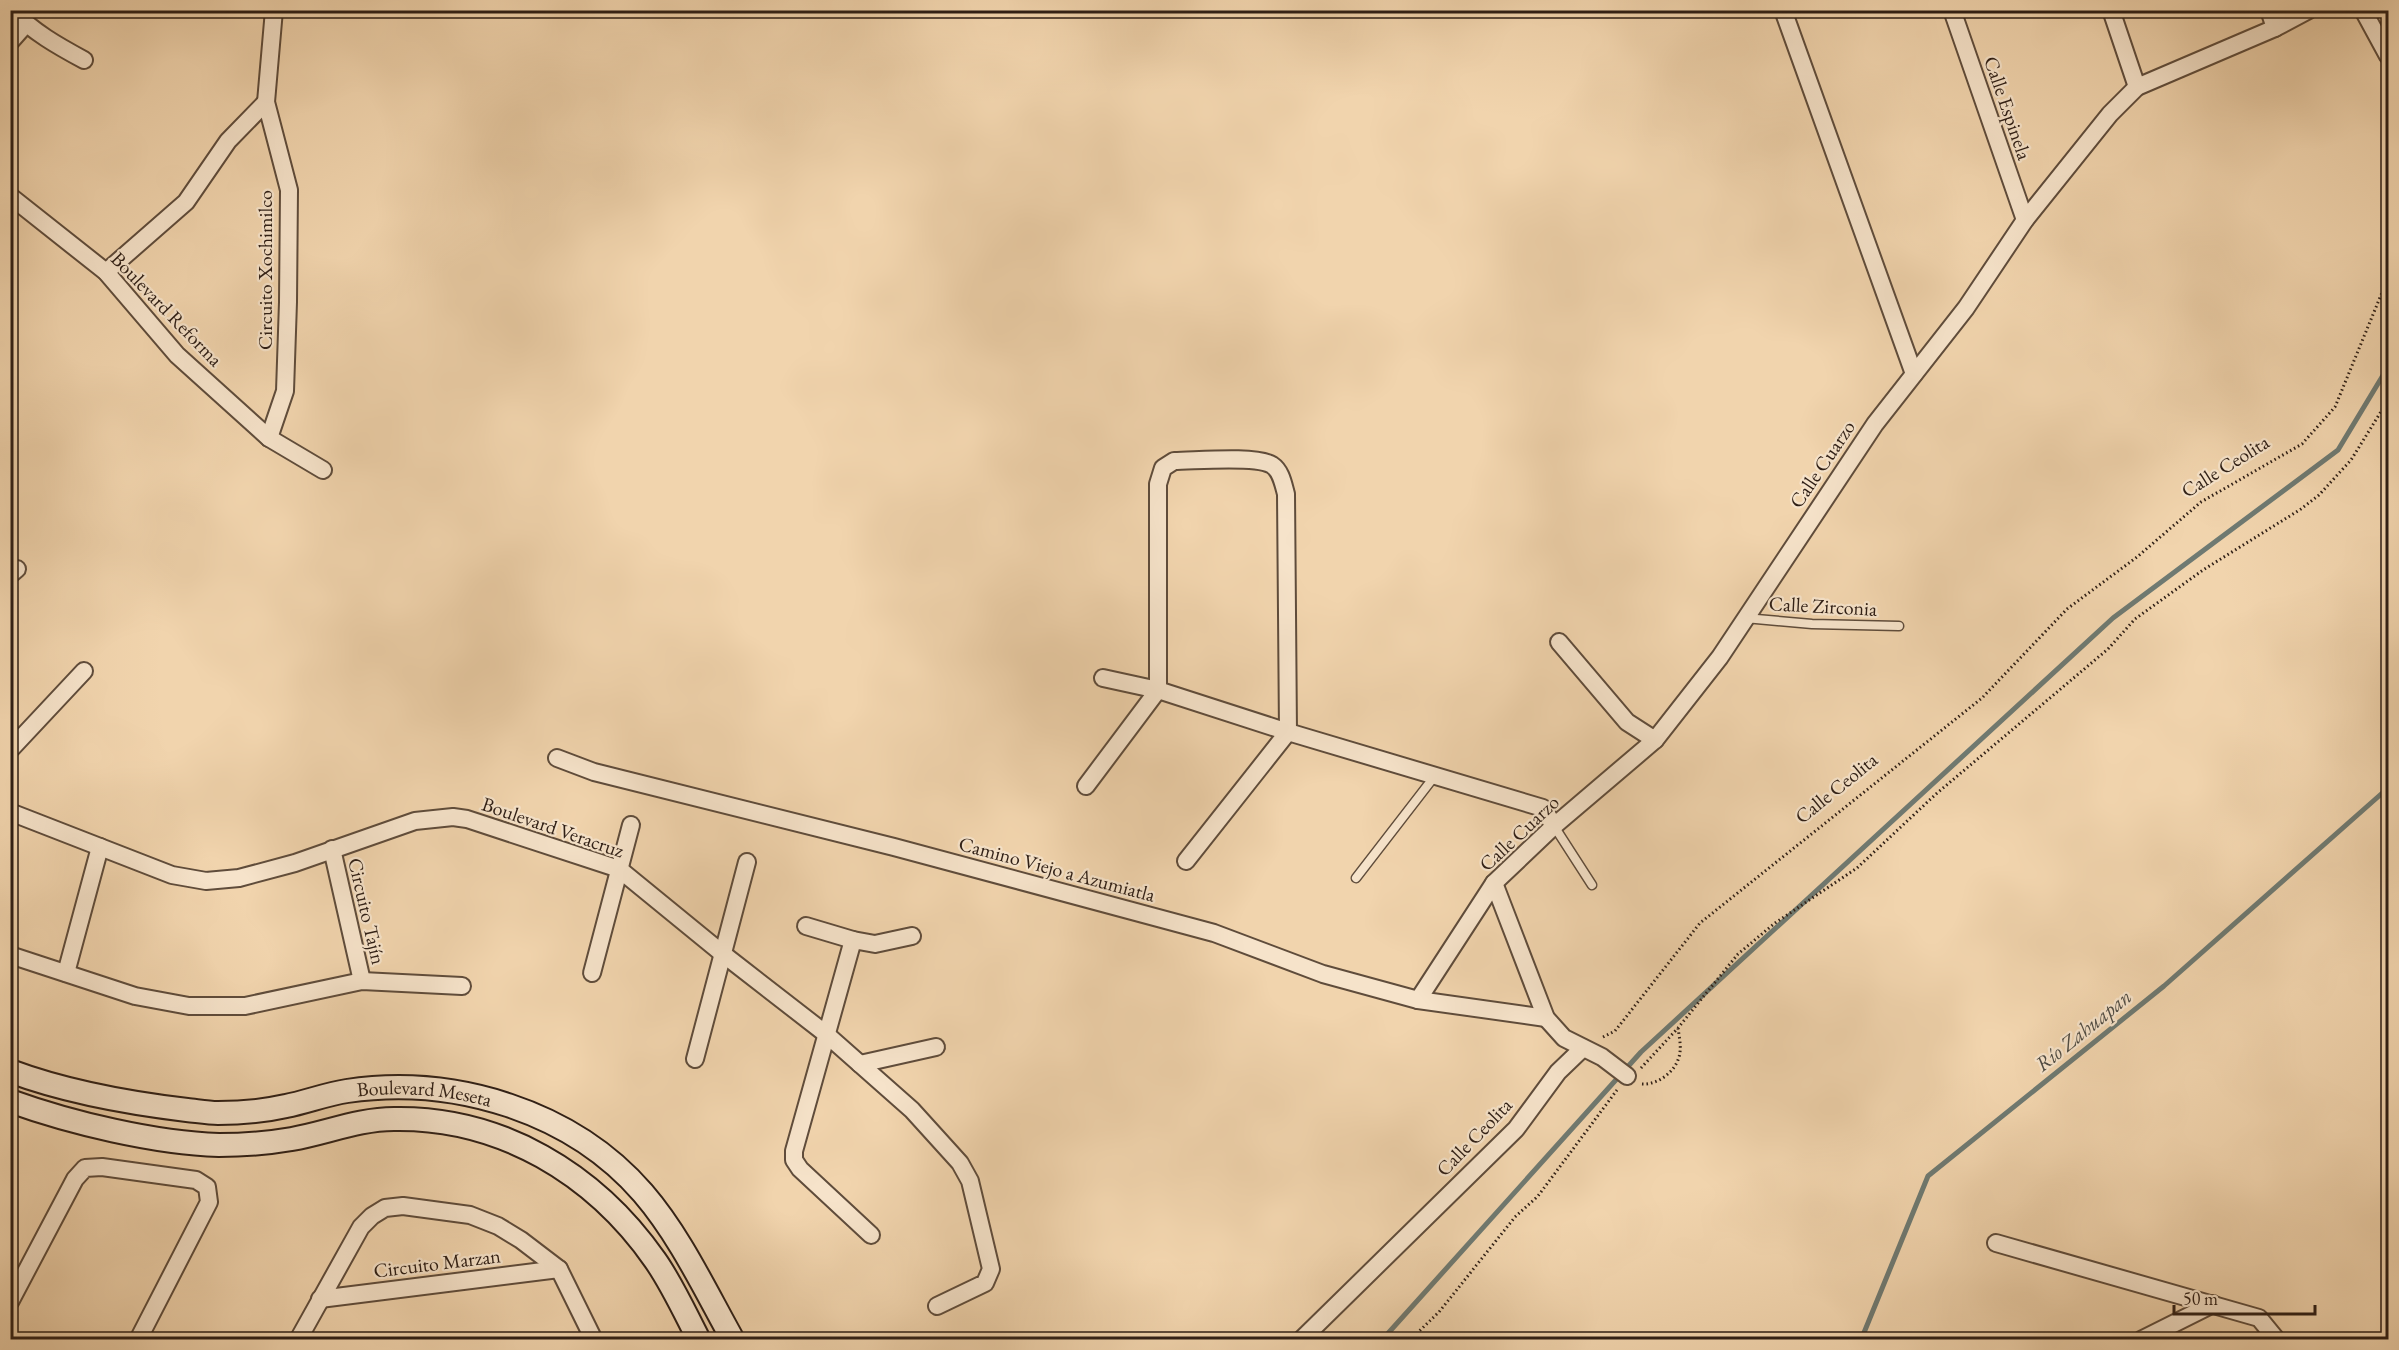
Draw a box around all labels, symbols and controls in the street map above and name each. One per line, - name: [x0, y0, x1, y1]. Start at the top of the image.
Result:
- street label: Calle Espinela: [1978, 53, 2038, 163]
- street label: Circuito Xochimilco: [252, 190, 278, 350]
- street label: Boulevard Reforma: [106, 246, 228, 372]
- street label: Calle Cuarzo: [1783, 415, 1861, 513]
- street label: Calle Ceolita: [2176, 429, 2274, 503]
- street label: Calle Zirconia: [1768, 590, 1878, 622]
- street label: Calle Ceolita: [1789, 747, 1883, 829]
- street label: Calle Cuarzo: [1473, 789, 1565, 877]
- street label: Boulevard Veracruz: [479, 791, 628, 864]
- street label: Camino Viejo a Azumiatla: [956, 830, 1158, 908]
- street label: Circuito Tajín: [342, 855, 392, 967]
- water label: Río Zahuapan: [2029, 983, 2137, 1077]
- street label: Boulevard Meseta: [355, 1074, 495, 1113]
- street label: Calle Ceolita: [1430, 1092, 1518, 1182]
- street label: Circuito Marzan: [372, 1242, 502, 1284]
- scale bar: [2174, 1278, 2315, 1316]
- text: 50 m: [2183, 1287, 2218, 1310]

